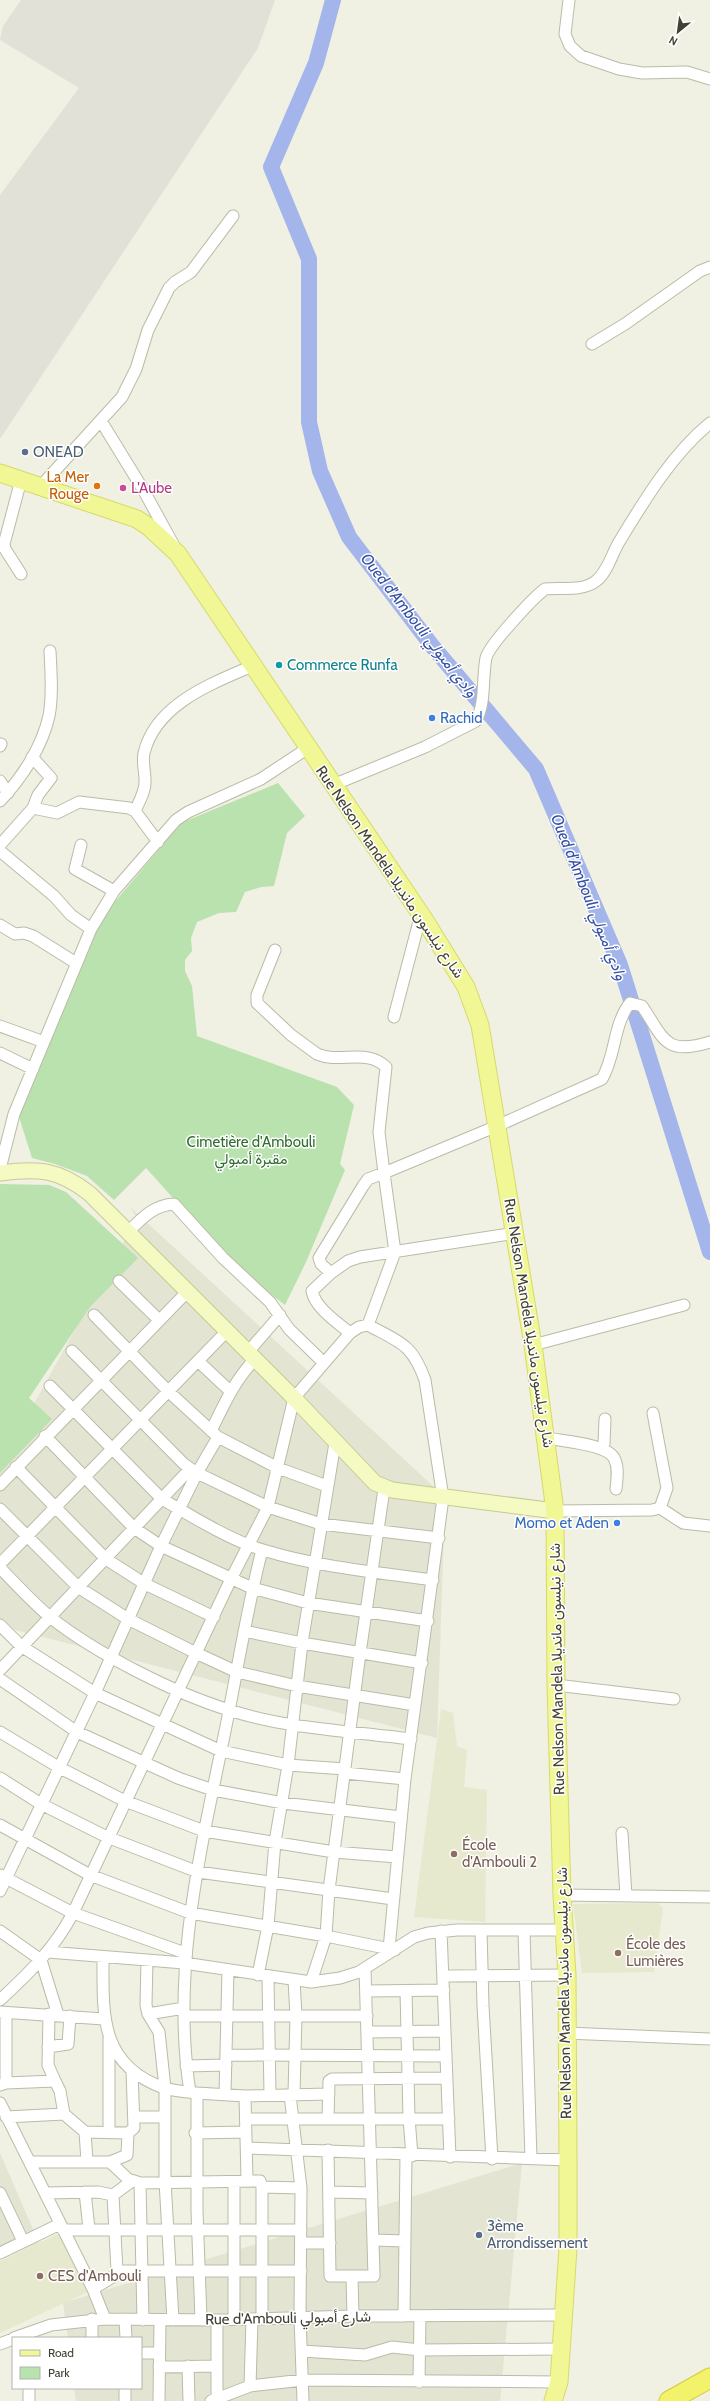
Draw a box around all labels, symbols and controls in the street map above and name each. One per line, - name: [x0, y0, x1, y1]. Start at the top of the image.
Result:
- north arrow: [658, 12, 698, 52]
- text: N: [666, 33, 680, 49]
- place label: ONEAD: [33, 443, 84, 461]
- marker: ONEAD: [20, 447, 30, 457]
- place label: La Mer Rouge: [46, 468, 89, 503]
- place label: L'Aube: [131, 479, 172, 497]
- marker: La Mer Rouge: [92, 481, 102, 491]
- marker: L'Aube: [118, 483, 128, 493]
- water label: Oued d'Ambouli وادي أمبولي: [354, 549, 481, 703]
- place label: Commerce Runfa: [287, 656, 398, 674]
- marker: Commerce Runfa: [274, 660, 284, 670]
- place label: Rachid: [440, 709, 483, 727]
- marker: Rachid: [427, 713, 437, 723]
- street label: Rue Nelson Mandela شارع نيلسون مانديلا: [310, 762, 468, 983]
- water label: Oued d'Ambouli وادي أمبولي: [543, 811, 631, 984]
- park label: Cimetière d'Ambouli مقبرة أمبولي: [186, 1133, 316, 1172]
- street label: Rue Nelson Mandela شارع نيلسون مانديلا: [498, 1197, 558, 1449]
- place label: Momo et Aden: [514, 1514, 609, 1532]
- marker: Momo et Aden: [612, 1518, 622, 1528]
- street label: Rue Nelson Mandela شارع نيلسون مانديلا: [546, 1543, 570, 1795]
- place label: École d'Ambouli 2: [462, 1835, 537, 1871]
- marker: École d'Ambouli 2: [449, 1849, 459, 1859]
- street label: Rue Nelson Mandela شارع نيلسون مانديلا: [553, 1867, 577, 2119]
- place label: École des Lumières: [626, 1934, 686, 1970]
- marker: École des Lumières: [613, 1948, 623, 1958]
- place label: 3ème Arrondissement: [487, 2217, 588, 2252]
- marker: 3ème Arrondissement: [474, 2230, 484, 2240]
- place label: CES d'Ambouli: [48, 2267, 142, 2285]
- marker: CES d'Ambouli: [35, 2271, 45, 2281]
- street label: Rue d'Ambouli شارع أمبولي: [205, 2308, 371, 2332]
- legend: [12, 2337, 142, 2389]
- text: Road: [48, 2345, 74, 2360]
- text: Park: [48, 2365, 70, 2380]

